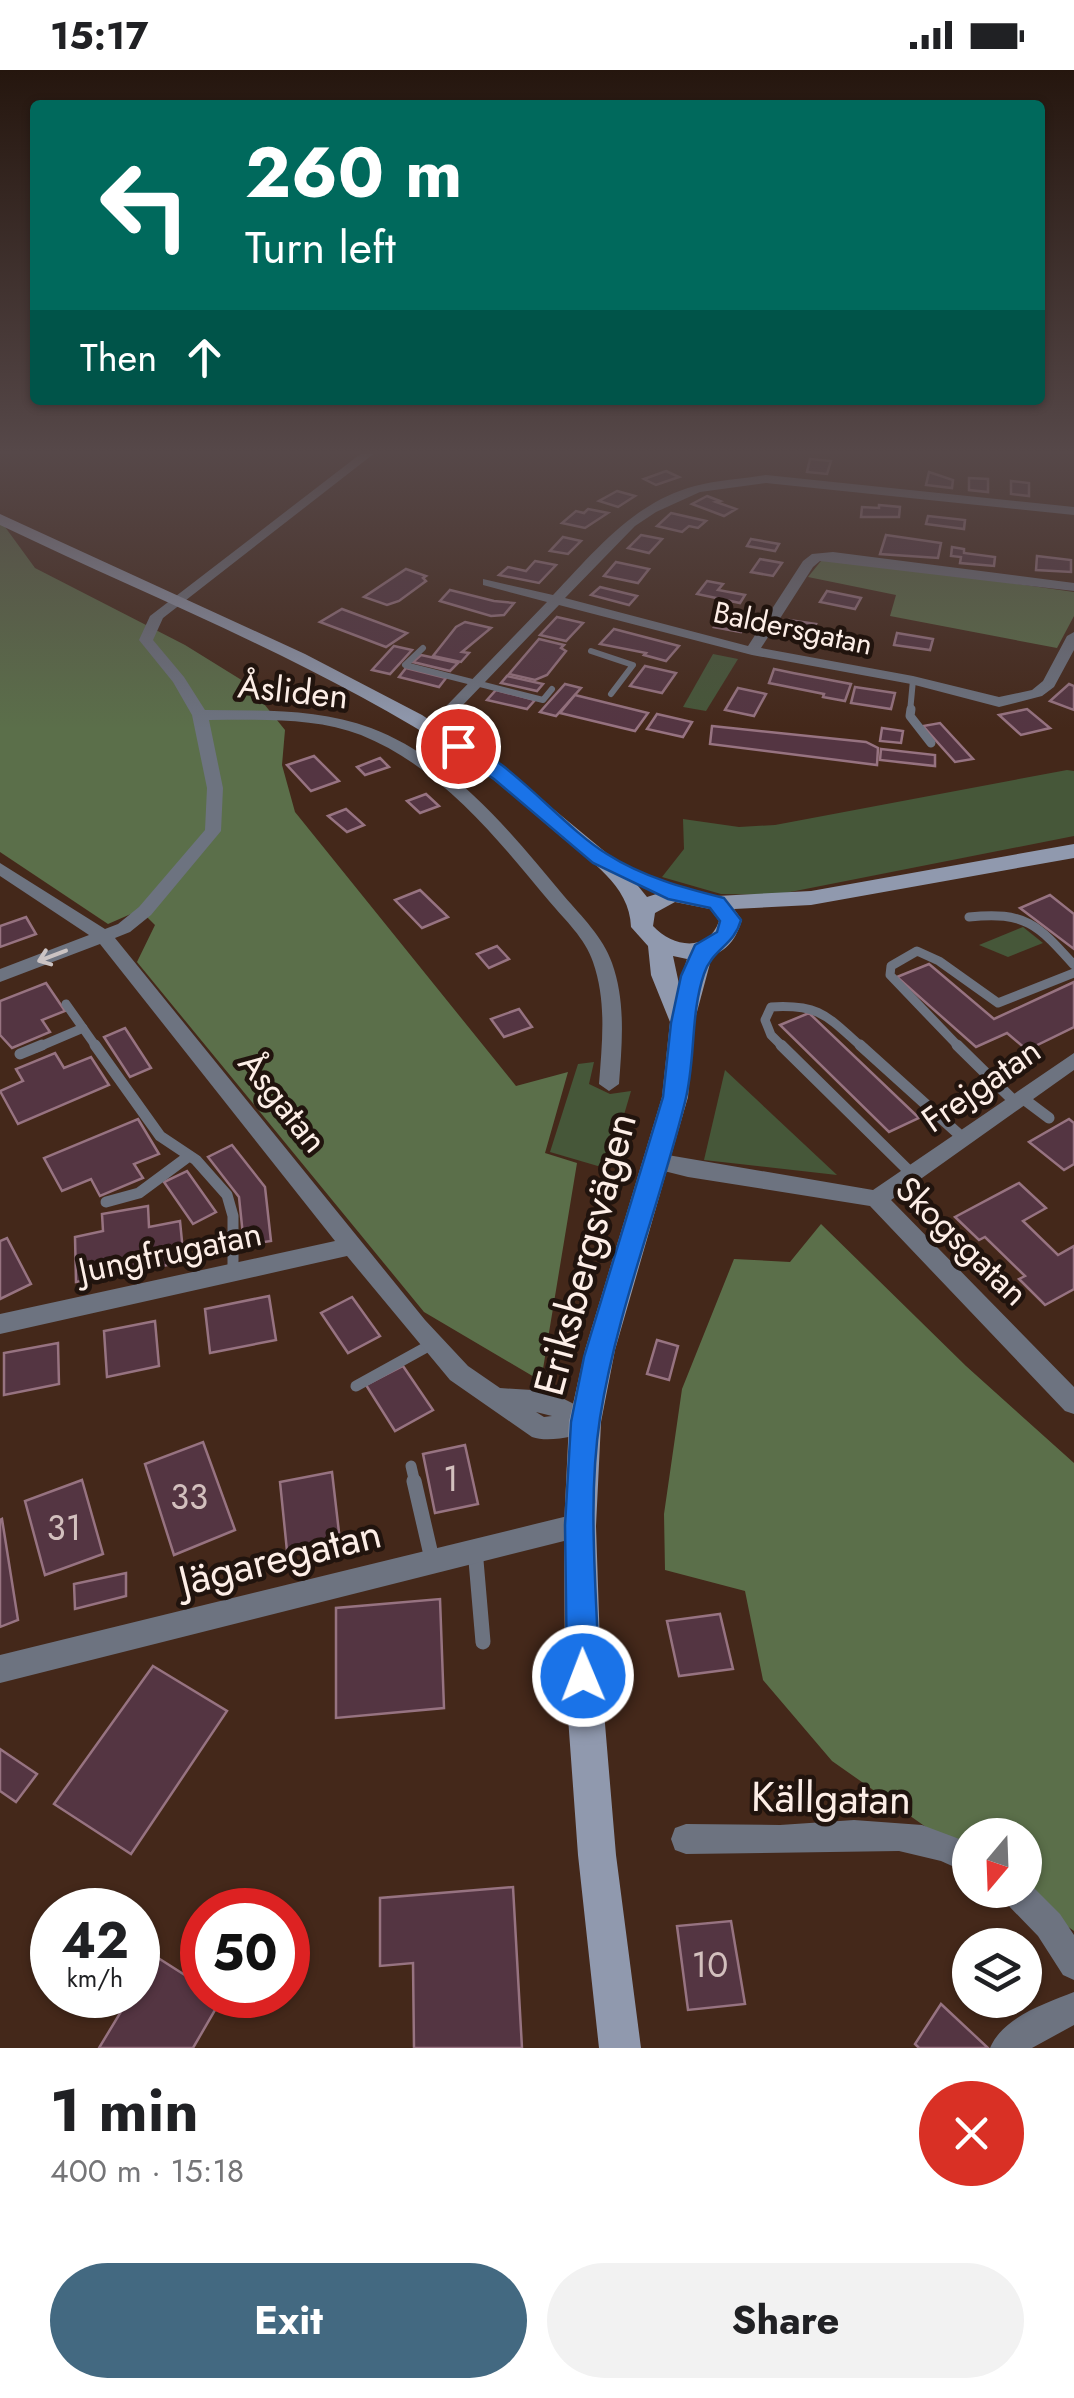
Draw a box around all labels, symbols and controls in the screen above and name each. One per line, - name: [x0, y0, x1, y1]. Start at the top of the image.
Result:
- text: 15:17: [50, 8, 148, 63]
- text: 260 m: [245, 122, 463, 223]
- icon: left: [80, 140, 210, 270]
- text: Turn left: [245, 215, 396, 280]
- text: Then: [80, 330, 157, 385]
- icon: ahead: [177, 330, 232, 385]
- street label: Baldersgatan: [709, 590, 877, 666]
- street label: Åsliden: [235, 660, 351, 722]
- pin: [416, 704, 501, 789]
- icon: arrive: [431, 719, 486, 774]
- one-way arrow: [37, 948, 68, 966]
- street label: Frejgatan: [911, 1026, 1051, 1144]
- street label: Åsgatan: [227, 1041, 339, 1163]
- street label: Eriksbergsvägen: [518, 1106, 652, 1402]
- street label: Skogsgatan: [884, 1165, 1040, 1317]
- street label: Jungfrugatan: [70, 1208, 266, 1297]
- house number: 1: [443, 1454, 459, 1504]
- house number: 33: [170, 1472, 208, 1522]
- street label: Jägaregatan: [168, 1502, 388, 1613]
- house number: 31: [47, 1503, 81, 1553]
- position arrow: [531, 1624, 635, 1728]
- street label: Källgatan: [751, 1766, 911, 1830]
- north arrow: [952, 1818, 1042, 1908]
- map controls: [952, 1818, 1042, 2018]
- speed limit sign: 50: [180, 1888, 310, 2018]
- text: 42: [61, 1904, 129, 1977]
- button: layers: [952, 1928, 1042, 2018]
- house number: 10: [692, 1940, 728, 1990]
- text: km/h: [67, 1960, 123, 1996]
- text: 1 min: [50, 2067, 199, 2154]
- button: close: [919, 2081, 1024, 2186]
- text: 400 m · 15:18: [50, 2148, 244, 2194]
- button: Exit: [50, 2263, 527, 2378]
- button: Share: [547, 2263, 1024, 2378]

